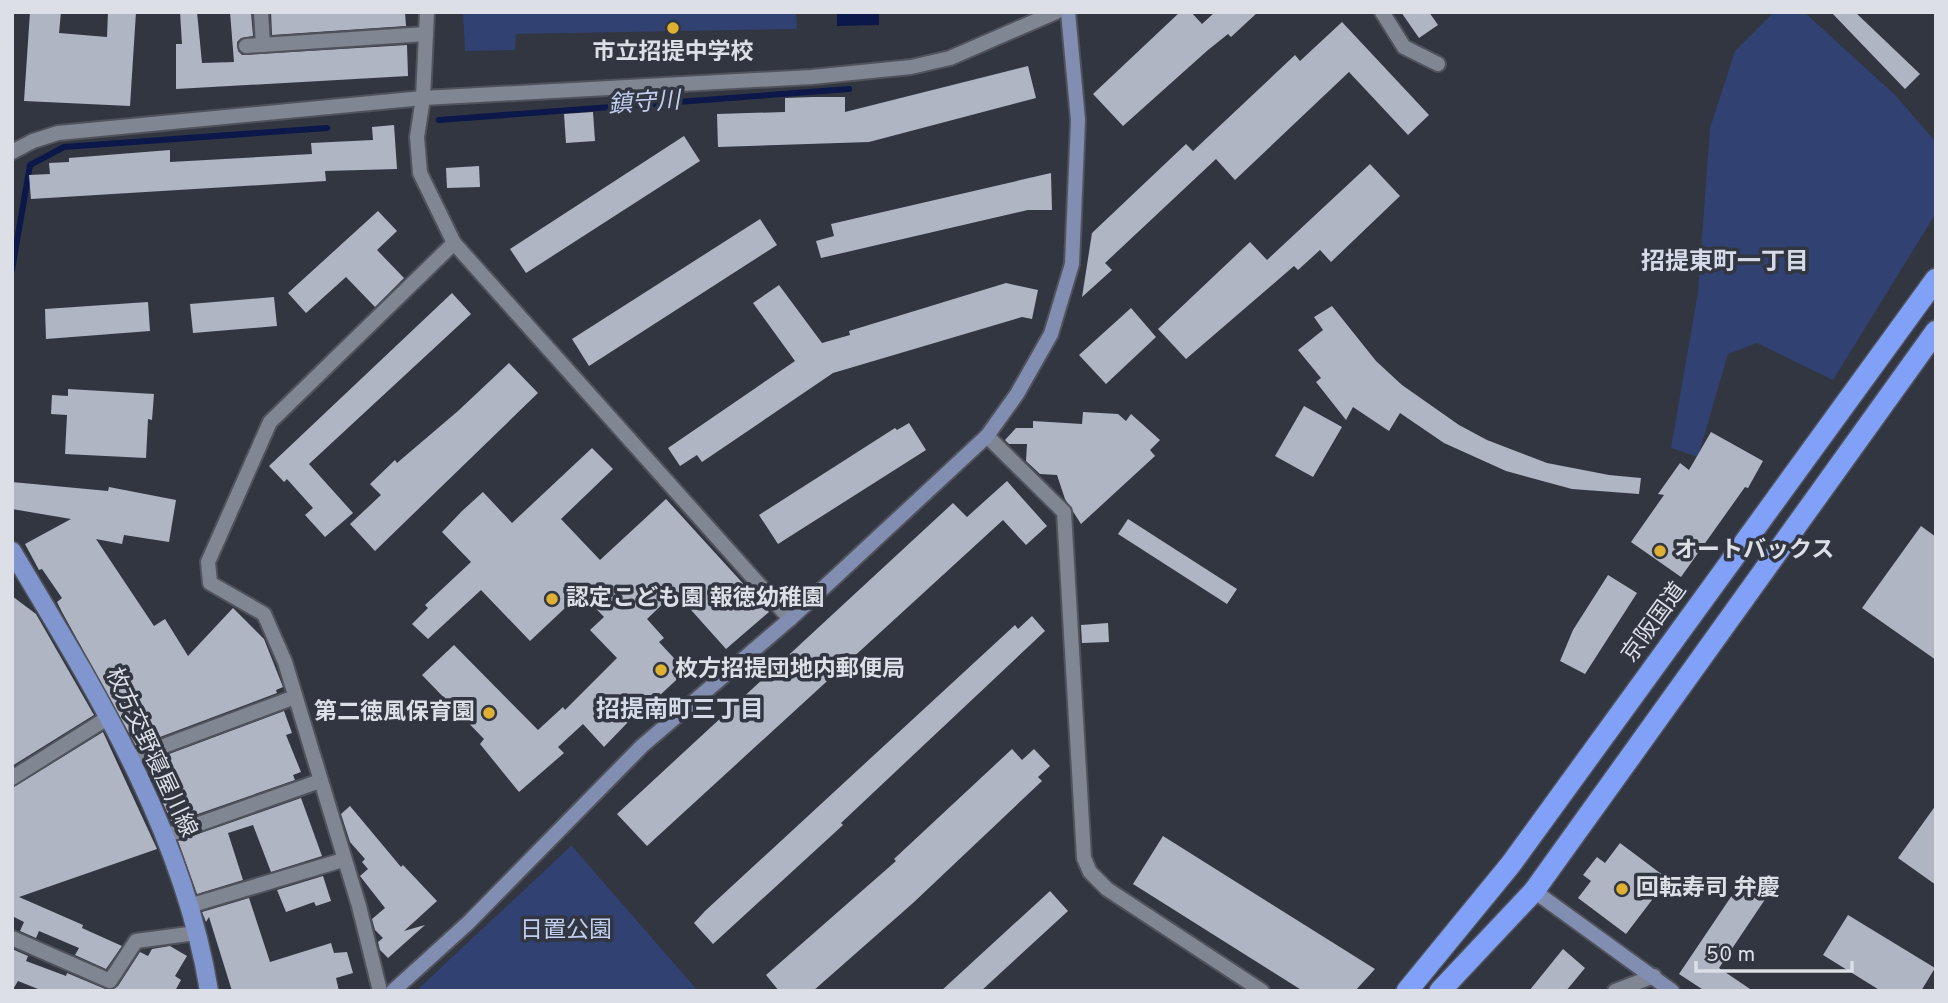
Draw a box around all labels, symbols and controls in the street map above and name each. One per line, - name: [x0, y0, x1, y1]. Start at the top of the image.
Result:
- marker: 市立招提中学校: [665, 20, 681, 36]
- place label: 市立招提中学校: [593, 39, 754, 68]
- water label: 鎮守川: [607, 86, 684, 121]
- district label: 招提東町一丁目: [1641, 248, 1809, 278]
- place label: オートバックス: [1674, 537, 1834, 566]
- marker: オートバックス: [1652, 543, 1668, 559]
- street label: 京阪国道: [1616, 577, 1694, 669]
- place label: 認定こども園 報徳幼稚園: [566, 585, 825, 614]
- marker: 認定こども園 報徳幼稚園: [544, 591, 560, 607]
- place label: 枚方招提団地内郵便局: [675, 656, 905, 685]
- marker: 枚方招提団地内郵便局: [653, 662, 669, 678]
- street label: 枚方交野寝屋川線: [98, 663, 202, 843]
- district label: 招提南町三丁目: [596, 696, 764, 726]
- place label: 第二徳風保育園: [314, 699, 475, 728]
- marker: 第二徳風保育園: [481, 705, 497, 721]
- place label: 回転寿司 弁慶: [1636, 875, 1780, 904]
- marker: 回転寿司 弁慶: [1614, 881, 1630, 897]
- park label: 日置公園: [520, 917, 612, 946]
- scale bar: [1696, 930, 1852, 974]
- text: 50 m: [1706, 942, 1755, 969]

